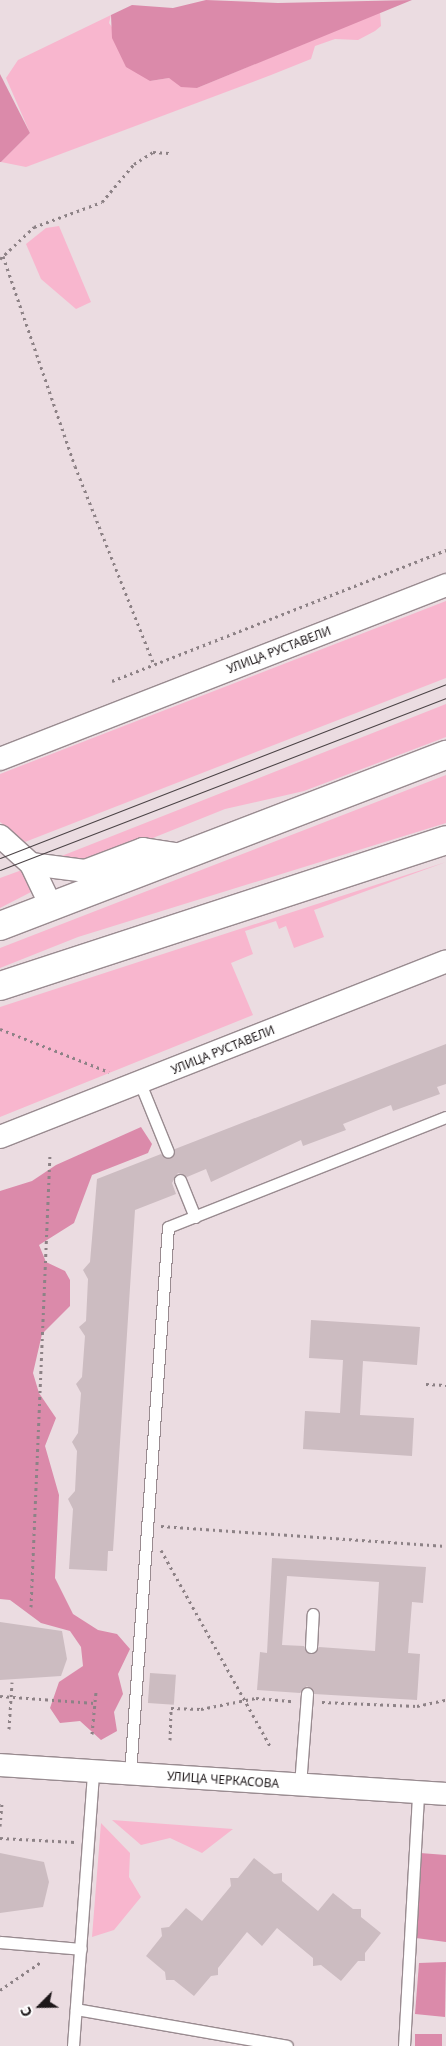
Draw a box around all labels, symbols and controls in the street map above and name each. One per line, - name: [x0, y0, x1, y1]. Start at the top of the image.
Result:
- street label: УЛИЦА РУСТАВЕЛИ: [225, 623, 333, 677]
- street label: УЛИЦА РУСТАВЕЛИ: [169, 1023, 277, 1077]
- street label: УЛИЦА ЧЕРКАСОВА: [166, 1769, 280, 1791]
- north arrow: [15, 1981, 65, 2031]
- text: С: [15, 2004, 36, 2020]

